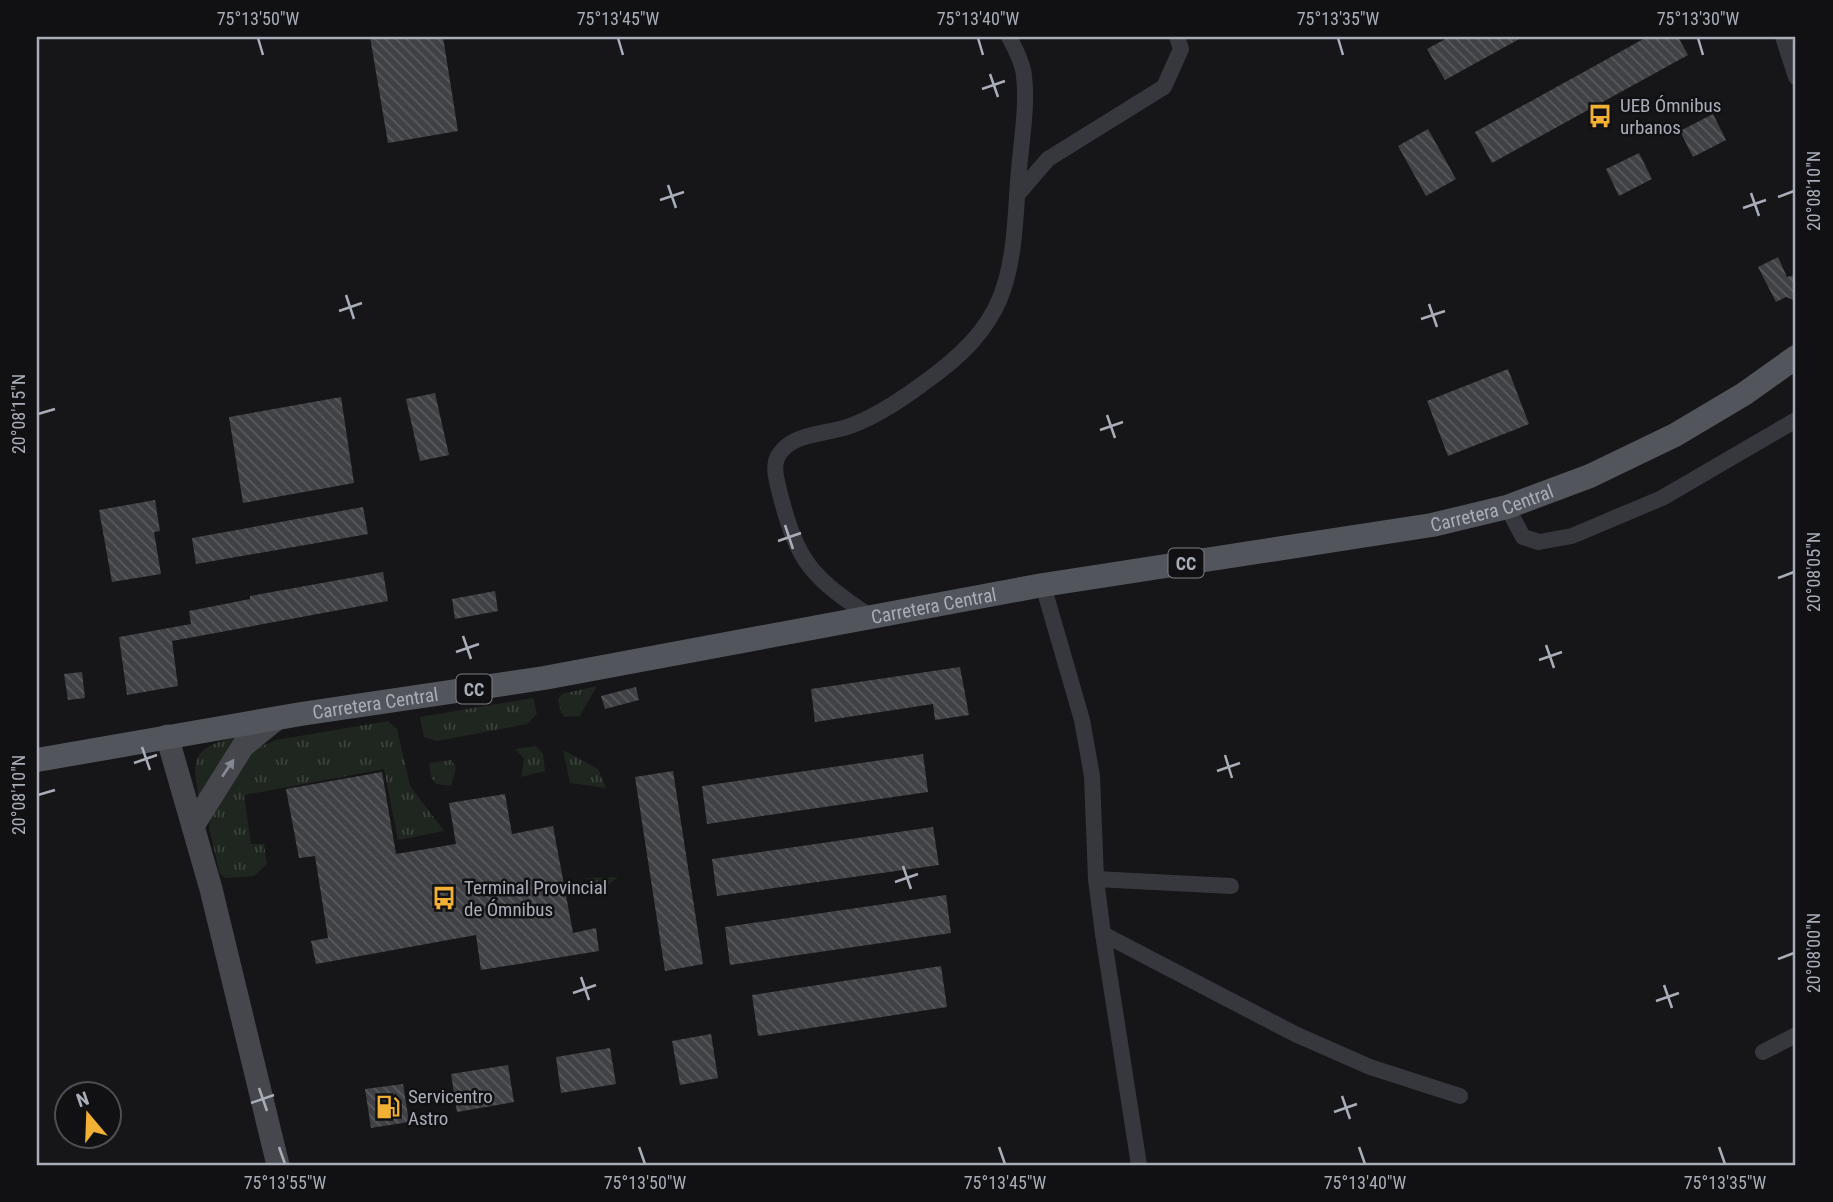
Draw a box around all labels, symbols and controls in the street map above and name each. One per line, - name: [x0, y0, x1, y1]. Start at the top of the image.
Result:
- text: 75°13'50"W: [217, 8, 300, 29]
- text: 75°13'45"W: [577, 8, 660, 29]
- text: 75°13'40"W: [937, 8, 1020, 29]
- text: 75°13'35"W: [1297, 8, 1380, 29]
- text: 75°13'30"W: [1657, 8, 1740, 29]
- place label: UEB Ómnibus urbanos: [1620, 94, 1721, 139]
- bus stop icon: UEB Ómnibus urbanos: [1586, 102, 1614, 130]
- text: 20°08'10"N: [1803, 151, 1824, 231]
- text: 20°08'15"N: [8, 374, 29, 454]
- street label: Carretera Central: [1428, 479, 1557, 537]
- text: 20°08'05"N: [1803, 532, 1824, 612]
- road number: CC: [1168, 548, 1204, 578]
- street label: Carretera Central: [869, 582, 998, 628]
- road number: CC: [456, 674, 491, 704]
- street label: Carretera Central: [311, 682, 440, 724]
- text: 20°08'10"N: [8, 755, 29, 835]
- one-way arrow: [222, 758, 235, 778]
- place label: Terminal Provincial de Ómnibus: [464, 876, 607, 921]
- bus stop icon: Terminal Provincial de Ómnibus: [430, 884, 458, 912]
- text: 20°08'00"N: [1803, 913, 1824, 993]
- north arrow: [52, 1080, 122, 1150]
- place label: Servicentro Astro: [408, 1085, 493, 1130]
- text: N: [73, 1087, 92, 1112]
- fuel station icon: Servicentro Astro: [374, 1093, 402, 1121]
- text: 75°13'55"W: [244, 1172, 327, 1193]
- text: 75°13'50"W: [604, 1172, 687, 1193]
- text: 75°13'45"W: [964, 1172, 1047, 1193]
- text: 75°13'40"W: [1324, 1172, 1407, 1193]
- text: 75°13'35"W: [1684, 1172, 1767, 1193]

